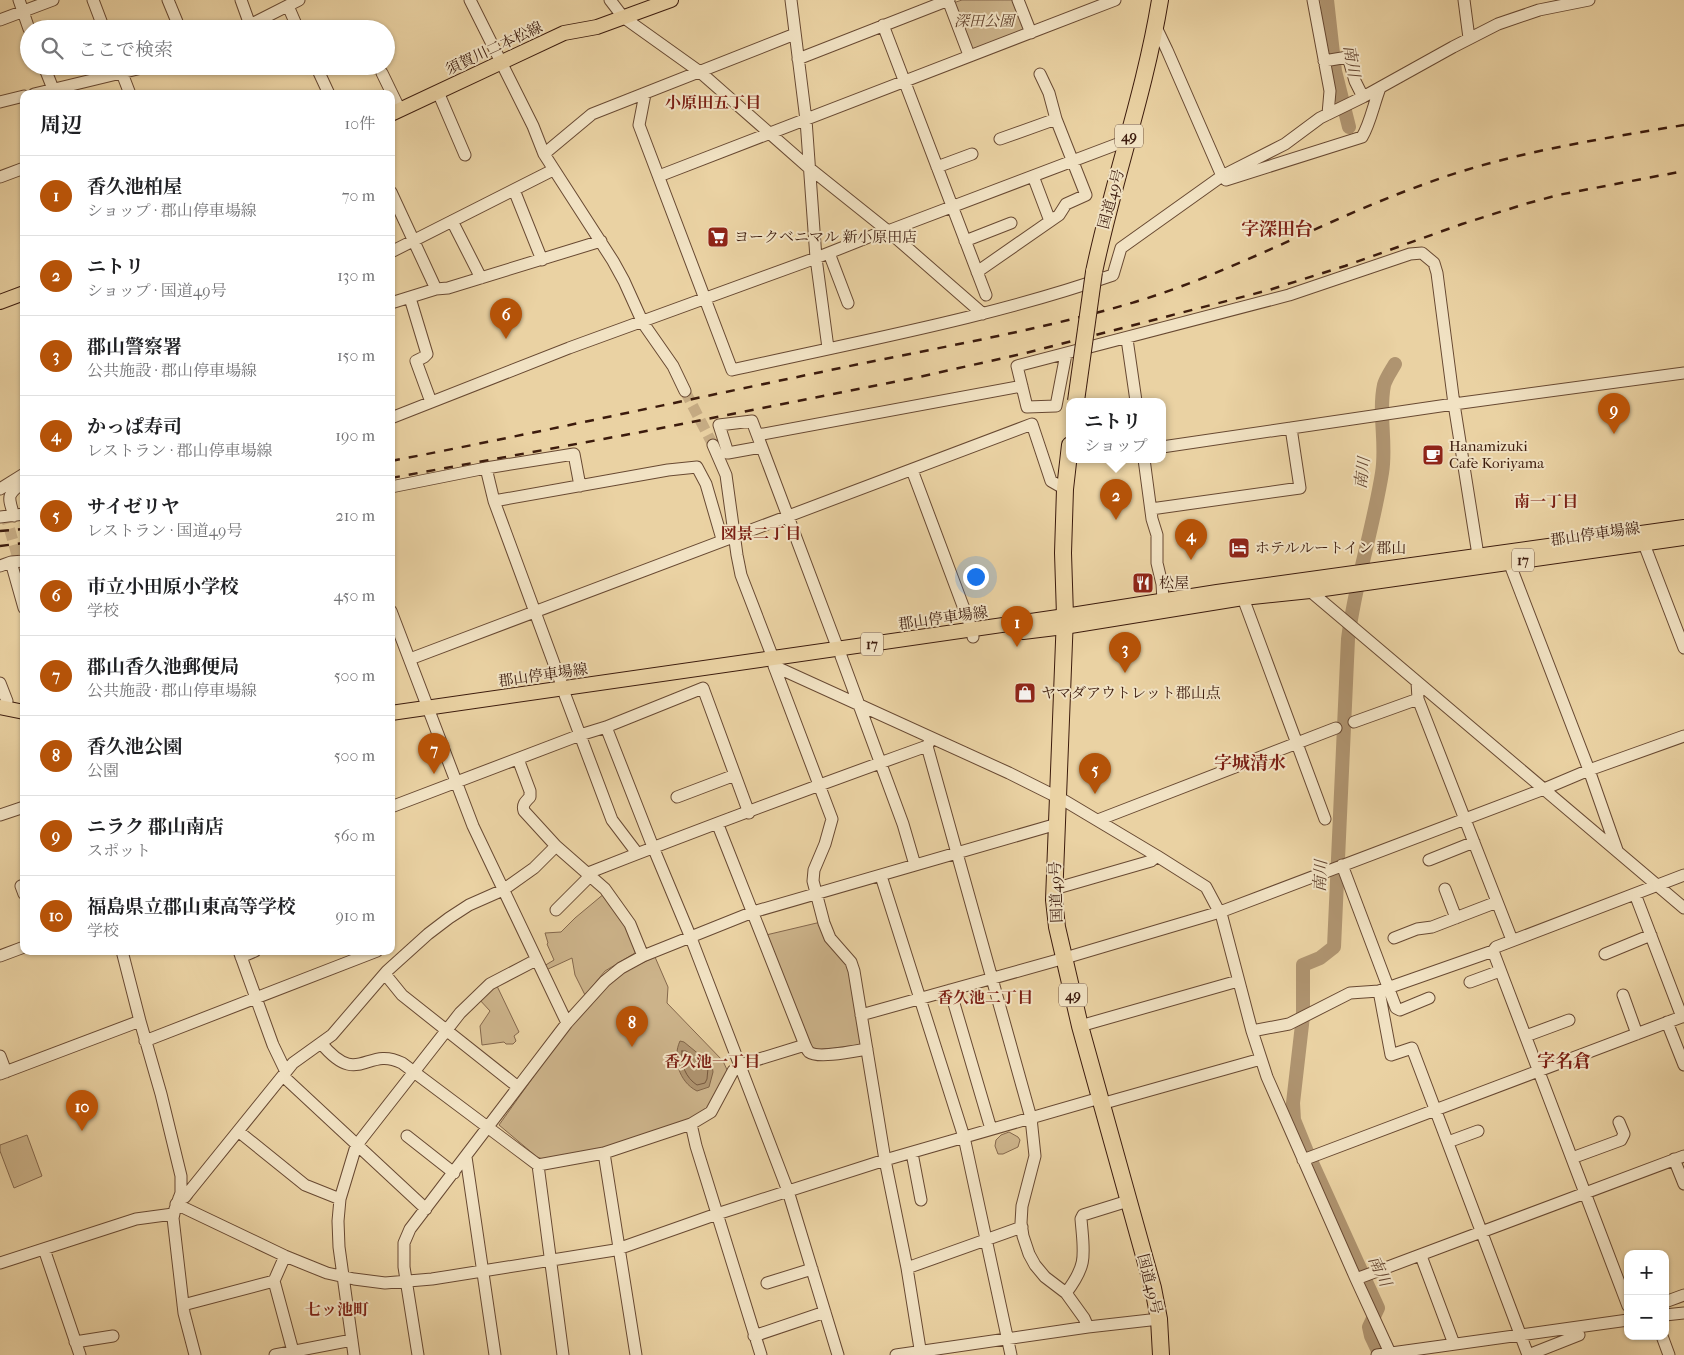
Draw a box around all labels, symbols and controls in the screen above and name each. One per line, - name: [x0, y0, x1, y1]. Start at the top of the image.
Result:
- park label: 深田公園: [954, 12, 1017, 30]
- street label: 須賀川二本松線: [443, 18, 545, 78]
- search box: [20, 20, 395, 75]
- icon: search: [38, 34, 66, 62]
- text: ここで検索: [78, 39, 173, 61]
- water label: 南川: [1340, 44, 1364, 80]
- district label: 小原田五丁目: [665, 93, 761, 112]
- text: 周辺: [40, 113, 82, 137]
- text: 10件: [345, 114, 375, 133]
- road number: 49: [1115, 124, 1143, 148]
- street label: 国道49号: [1094, 167, 1128, 231]
- text: 香久池柏屋: [87, 176, 182, 198]
- text: 1: [53, 186, 59, 205]
- text: 70 m: [342, 186, 375, 205]
- text: ショップ · 郡山停車場線: [87, 201, 257, 220]
- district label: 字深田台: [1241, 219, 1313, 240]
- supermarket icon: ヨークベニマル 新小原田店: [706, 225, 730, 249]
- place label: ヨークベニマル 新小原田店: [734, 228, 917, 246]
- text: ニトリ: [87, 256, 144, 278]
- text: 2: [52, 266, 60, 285]
- text: 130 m: [337, 266, 375, 285]
- text: ショップ · 国道49号: [87, 281, 227, 300]
- pin: 6: [490, 298, 522, 339]
- text: 郡山警察署: [87, 336, 182, 358]
- text: 3: [53, 346, 59, 365]
- text: 150 m: [337, 346, 375, 365]
- text: 公共施設 · 郡山停車場線: [87, 361, 257, 380]
- pin: 9: [1598, 393, 1630, 434]
- popup: [1066, 398, 1166, 463]
- text: ニトリ: [1084, 411, 1141, 433]
- text: かっぱ寿司: [87, 416, 182, 438]
- text: 4: [51, 426, 61, 445]
- text: 190 m: [335, 426, 375, 445]
- text: ショップ: [1084, 436, 1148, 455]
- place label: Hanamizuki Cafe Koriyama: [1449, 437, 1545, 472]
- text: レストラン · 郡山停車場線: [87, 441, 273, 460]
- cafe icon: Hanamizuki Cafe Koriyama: [1421, 443, 1445, 467]
- water label: 南川: [1351, 454, 1374, 490]
- pin: 2: [1100, 479, 1132, 520]
- district label: 南一丁目: [1514, 492, 1578, 511]
- text: サイゼリヤ: [87, 496, 180, 518]
- text: 5: [53, 506, 59, 525]
- text: 210 m: [336, 506, 375, 525]
- pin: 4: [1175, 519, 1207, 560]
- street label: 郡山停車場線: [1549, 519, 1641, 549]
- text: レストラン · 国道49号: [87, 521, 242, 540]
- district label: 図景二丁目: [721, 524, 801, 543]
- hotel icon: ホテルルートイン 郡山: [1227, 536, 1251, 560]
- place label: ホテルルートイン 郡山: [1255, 539, 1406, 557]
- road number: 17: [1512, 548, 1534, 572]
- your location: [963, 564, 989, 590]
- restaurant icon: 松屋: [1131, 571, 1155, 595]
- place label: 松屋: [1159, 574, 1189, 592]
- text: 市立小田原小学校: [87, 576, 239, 598]
- text: 6: [52, 586, 60, 605]
- text: 450 m: [334, 586, 375, 605]
- text: 学校: [87, 601, 119, 620]
- street label: 郡山停車場線: [897, 603, 989, 633]
- pin: 1: [1001, 606, 1033, 647]
- pin: 3: [1109, 632, 1141, 673]
- road number: 17: [861, 633, 883, 656]
- text: 郡山香久池郵便局: [87, 656, 239, 678]
- street label: 郡山停車場線: [497, 660, 589, 690]
- text: 7: [52, 666, 60, 685]
- text: 500 m: [334, 666, 375, 685]
- text: 公共施設 · 郡山停車場線: [87, 681, 257, 700]
- shop icon: ヤマダアウトレット郡山点: [1013, 681, 1037, 705]
- place label: ヤマダアウトレット郡山点: [1041, 684, 1221, 702]
- pin: 7: [418, 733, 450, 774]
- text: 香久池公園: [87, 736, 182, 758]
- text: 8: [52, 746, 60, 765]
- text: 500 m: [334, 746, 375, 765]
- pin: 5: [1079, 753, 1111, 794]
- district label: 字城清水: [1214, 753, 1286, 774]
- text: 公園: [87, 761, 119, 780]
- text: ニラク 郡山南店: [87, 816, 224, 838]
- text: 9: [52, 826, 60, 845]
- text: 560 m: [334, 826, 375, 845]
- text: スポット: [87, 841, 151, 860]
- water label: 南川: [1310, 858, 1330, 892]
- street label: 国道49号: [1046, 861, 1066, 923]
- text: 福島県立郡山東高等学校: [87, 896, 296, 918]
- text: 10: [49, 906, 63, 925]
- text: 910 m: [335, 906, 375, 925]
- text: 学校: [87, 921, 119, 940]
- road number: 49: [1059, 984, 1087, 1006]
- district label: 香久池二丁目: [937, 988, 1033, 1007]
- pin: 8: [616, 1006, 648, 1047]
- district label: 字名倉: [1537, 1051, 1591, 1072]
- district label: 香久池一丁目: [664, 1052, 760, 1071]
- pin: 10: [66, 1090, 98, 1131]
- map controls: [1624, 1250, 1669, 1340]
- button: +: [1624, 1250, 1669, 1295]
- street label: 国道49号: [1134, 1252, 1166, 1316]
- water label: 南川: [1365, 1252, 1396, 1291]
- button: −: [1624, 1295, 1669, 1340]
- district label: 七ッ池町: [305, 1300, 369, 1319]

